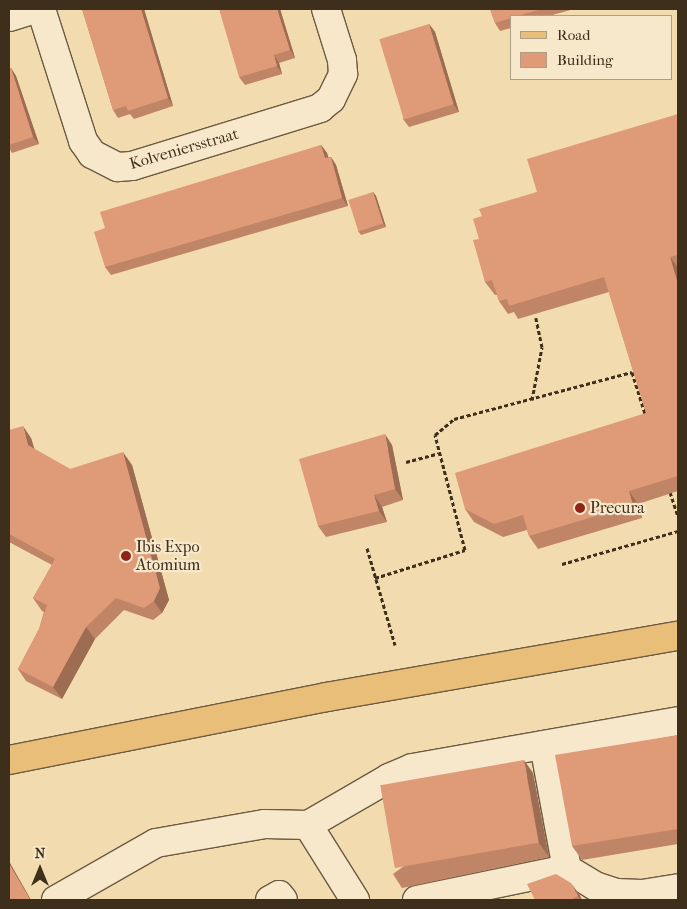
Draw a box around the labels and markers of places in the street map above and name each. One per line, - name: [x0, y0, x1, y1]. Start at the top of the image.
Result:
- place label: Precura: [590, 498, 645, 518]
- marker: Precura: [574, 502, 586, 514]
- place label: Ibis Expo Atomium: [136, 537, 200, 575]
- marker: Ibis Expo Atomium: [120, 550, 132, 562]

